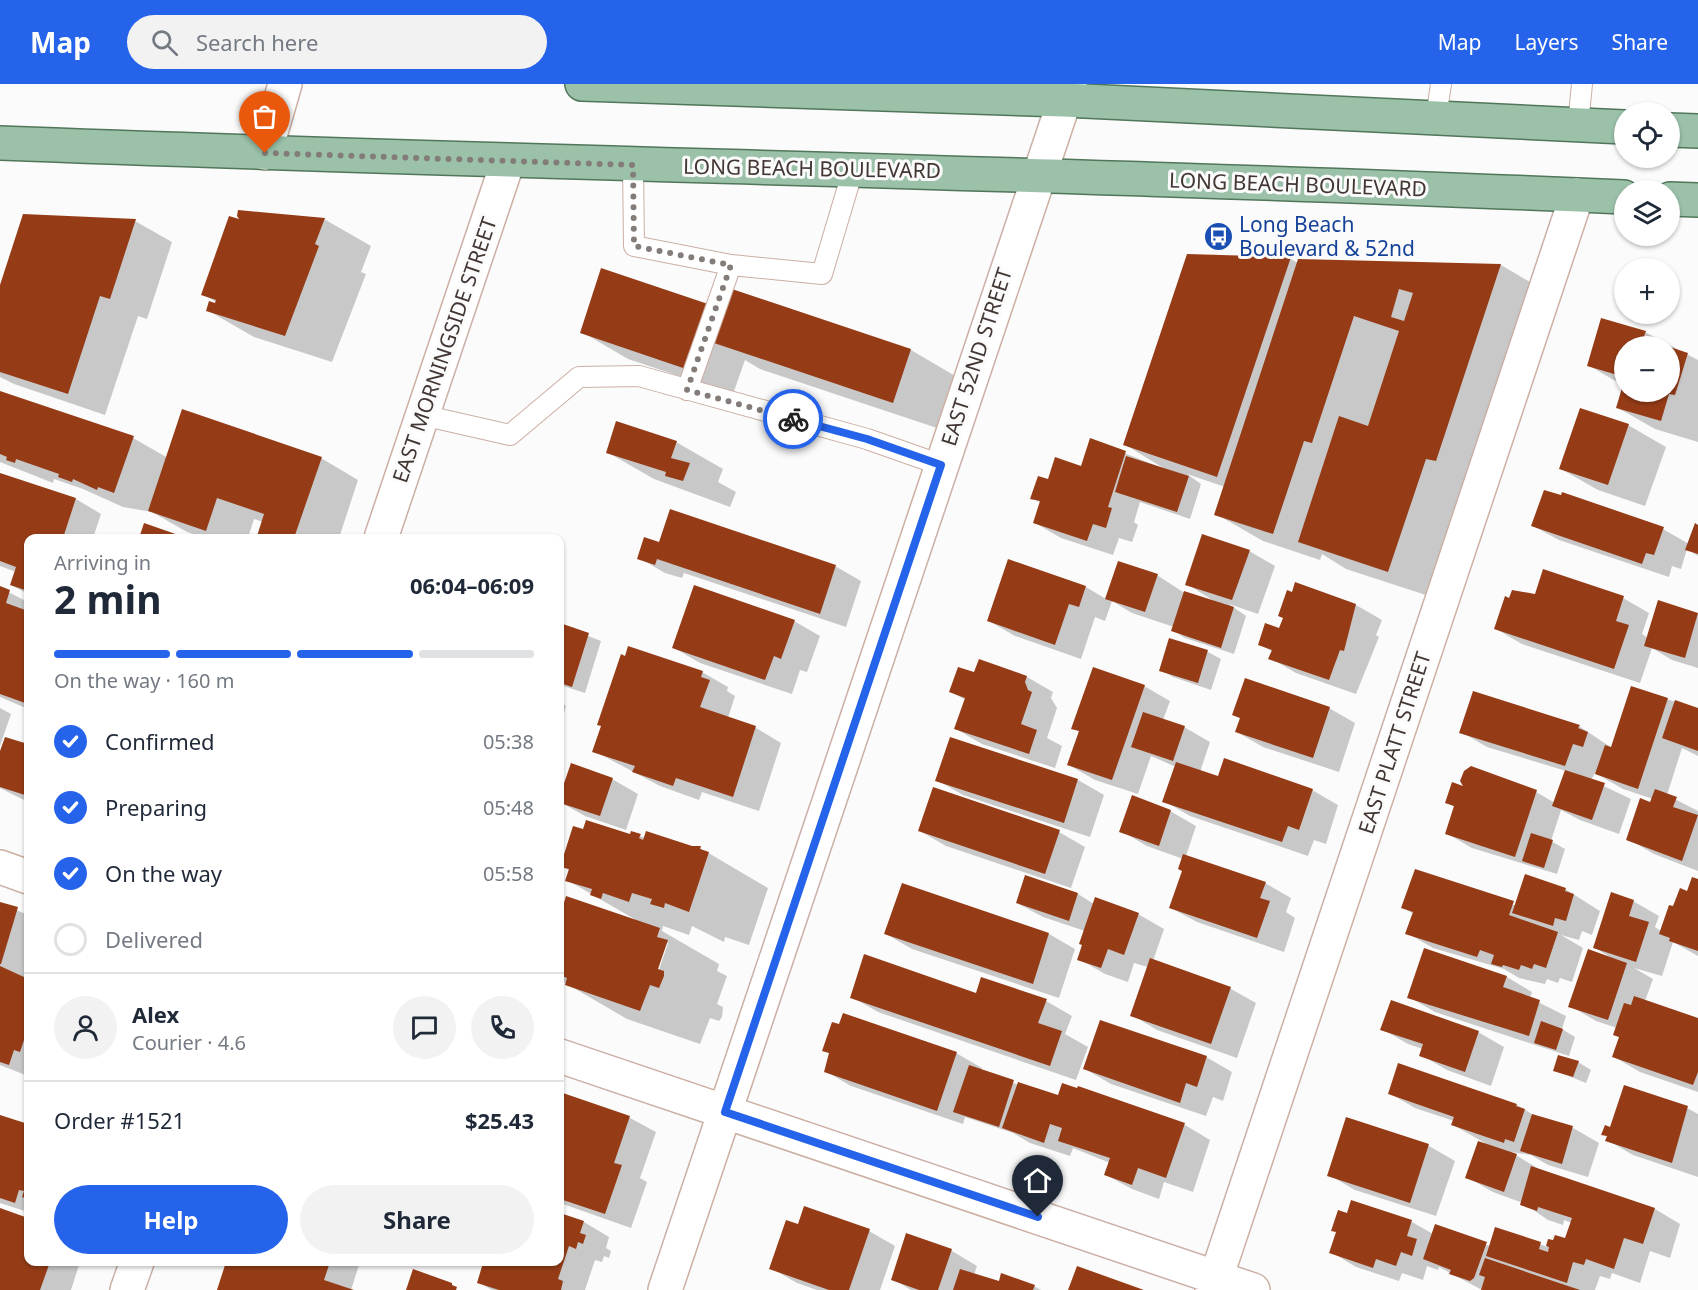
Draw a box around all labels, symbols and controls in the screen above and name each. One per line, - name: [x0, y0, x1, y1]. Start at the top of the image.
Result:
- search box: [127, 15, 547, 69]
- text: Map: [30, 23, 91, 61]
- icon: search: [148, 26, 181, 59]
- text: Search here: [196, 27, 318, 57]
- text: Map: [1438, 28, 1482, 56]
- text: Layers: [1515, 28, 1579, 56]
- text: Share: [1612, 28, 1668, 56]
- pin: [239, 91, 290, 153]
- icon: bag: [248, 100, 281, 133]
- map controls: [1614, 102, 1680, 402]
- button: locate: [1614, 102, 1680, 168]
- street label: LONG BEACH BOULEVARD: [683, 152, 941, 184]
- street label: LONG BEACH BOULEVARD: [1169, 166, 1427, 202]
- button: layers: [1614, 180, 1680, 246]
- place label: Long Beach Boulevard & 52nd: [1239, 210, 1415, 262]
- street label: EAST MORNINGSIDE STREET: [385, 213, 503, 486]
- bus stop icon: Long Beach Boulevard & 52nd: [1202, 221, 1234, 253]
- button: +: [1614, 258, 1680, 324]
- street label: EAST 52ND STREET: [934, 264, 1018, 449]
- button: −: [1614, 336, 1680, 402]
- courier: [763, 389, 823, 449]
- icon: bike: [777, 403, 810, 436]
- text: Arriving in: [54, 549, 151, 576]
- text: 06:04–06:09: [410, 570, 534, 600]
- text: 2 min: [54, 572, 161, 625]
- street label: EAST PLATT STREET: [1351, 648, 1437, 837]
- text: On the way · 160 m: [54, 667, 234, 694]
- icon: check: [54, 725, 87, 758]
- text: Confirmed: [105, 726, 215, 756]
- text: 05:38: [483, 728, 534, 755]
- icon: check: [54, 791, 87, 824]
- text: Preparing: [105, 792, 207, 822]
- text: 05:48: [483, 794, 534, 821]
- icon: check: [54, 857, 87, 890]
- text: On the way: [105, 858, 222, 888]
- text: 05:58: [483, 860, 534, 887]
- text: Delivered: [105, 924, 203, 954]
- button: person: [54, 996, 117, 1059]
- button: chat: [393, 996, 456, 1059]
- button: phone: [471, 996, 534, 1059]
- text: Alex: [132, 999, 179, 1029]
- text: Courier · 4.6: [132, 1029, 246, 1056]
- text: Order #1521: [54, 1105, 185, 1135]
- text: $25.43: [465, 1105, 534, 1135]
- pin: [1012, 1155, 1063, 1217]
- icon: home: [1021, 1164, 1054, 1197]
- button: Help: [54, 1185, 288, 1254]
- button: Share: [300, 1185, 534, 1254]

